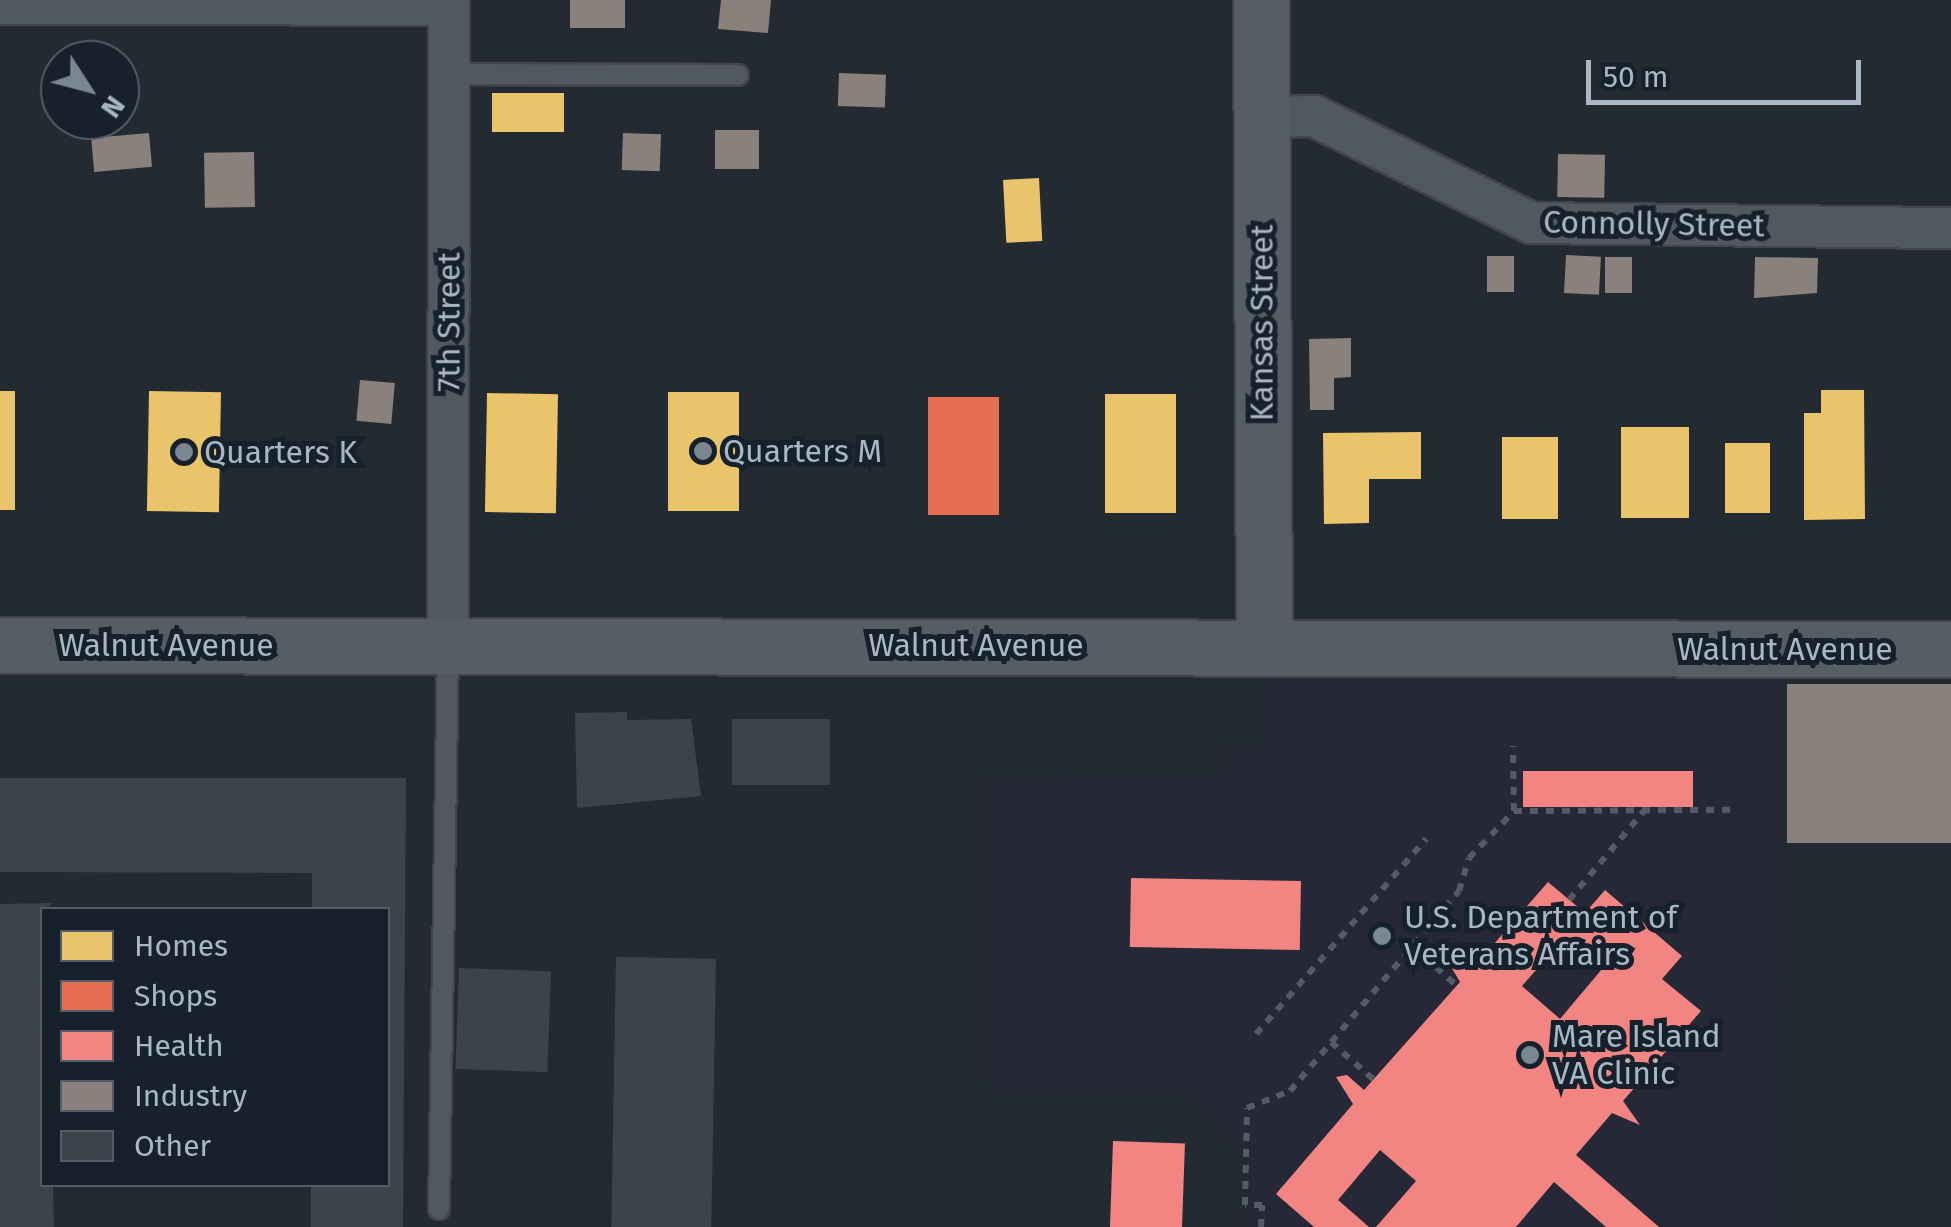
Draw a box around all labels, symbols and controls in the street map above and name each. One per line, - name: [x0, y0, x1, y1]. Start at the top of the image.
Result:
- north arrow: [40, 40, 140, 140]
- scale bar: [1591, 40, 1866, 102]
- text: 50 m: [1603, 59, 1668, 95]
- text: N: [94, 90, 132, 124]
- street label: Connolly Street: [1543, 203, 1765, 245]
- street label: Kansas Street: [1243, 225, 1281, 421]
- street label: 7th Street: [430, 252, 468, 392]
- place label: Quarters M: [723, 432, 882, 470]
- place label: Quarters K: [204, 433, 357, 471]
- marker: Quarters M: [692, 440, 714, 462]
- marker: Quarters K: [173, 441, 195, 463]
- street label: Walnut Avenue: [58, 626, 274, 664]
- street label: Walnut Avenue: [868, 626, 1084, 664]
- street label: Walnut Avenue: [1677, 630, 1893, 668]
- place label: U.S. Department of Veterans Affairs: [1404, 899, 1677, 974]
- legend: [40, 907, 390, 1187]
- marker: U.S. Department of Veterans Affairs: [1369, 923, 1395, 949]
- text: Homes: [134, 928, 228, 964]
- text: Shops: [134, 978, 217, 1014]
- place label: Mare Island VA Clinic: [1552, 1018, 1721, 1093]
- text: Health: [134, 1028, 224, 1064]
- marker: Mare Island VA Clinic: [1517, 1042, 1543, 1068]
- text: Industry: [134, 1078, 247, 1114]
- text: Other: [134, 1128, 211, 1164]

